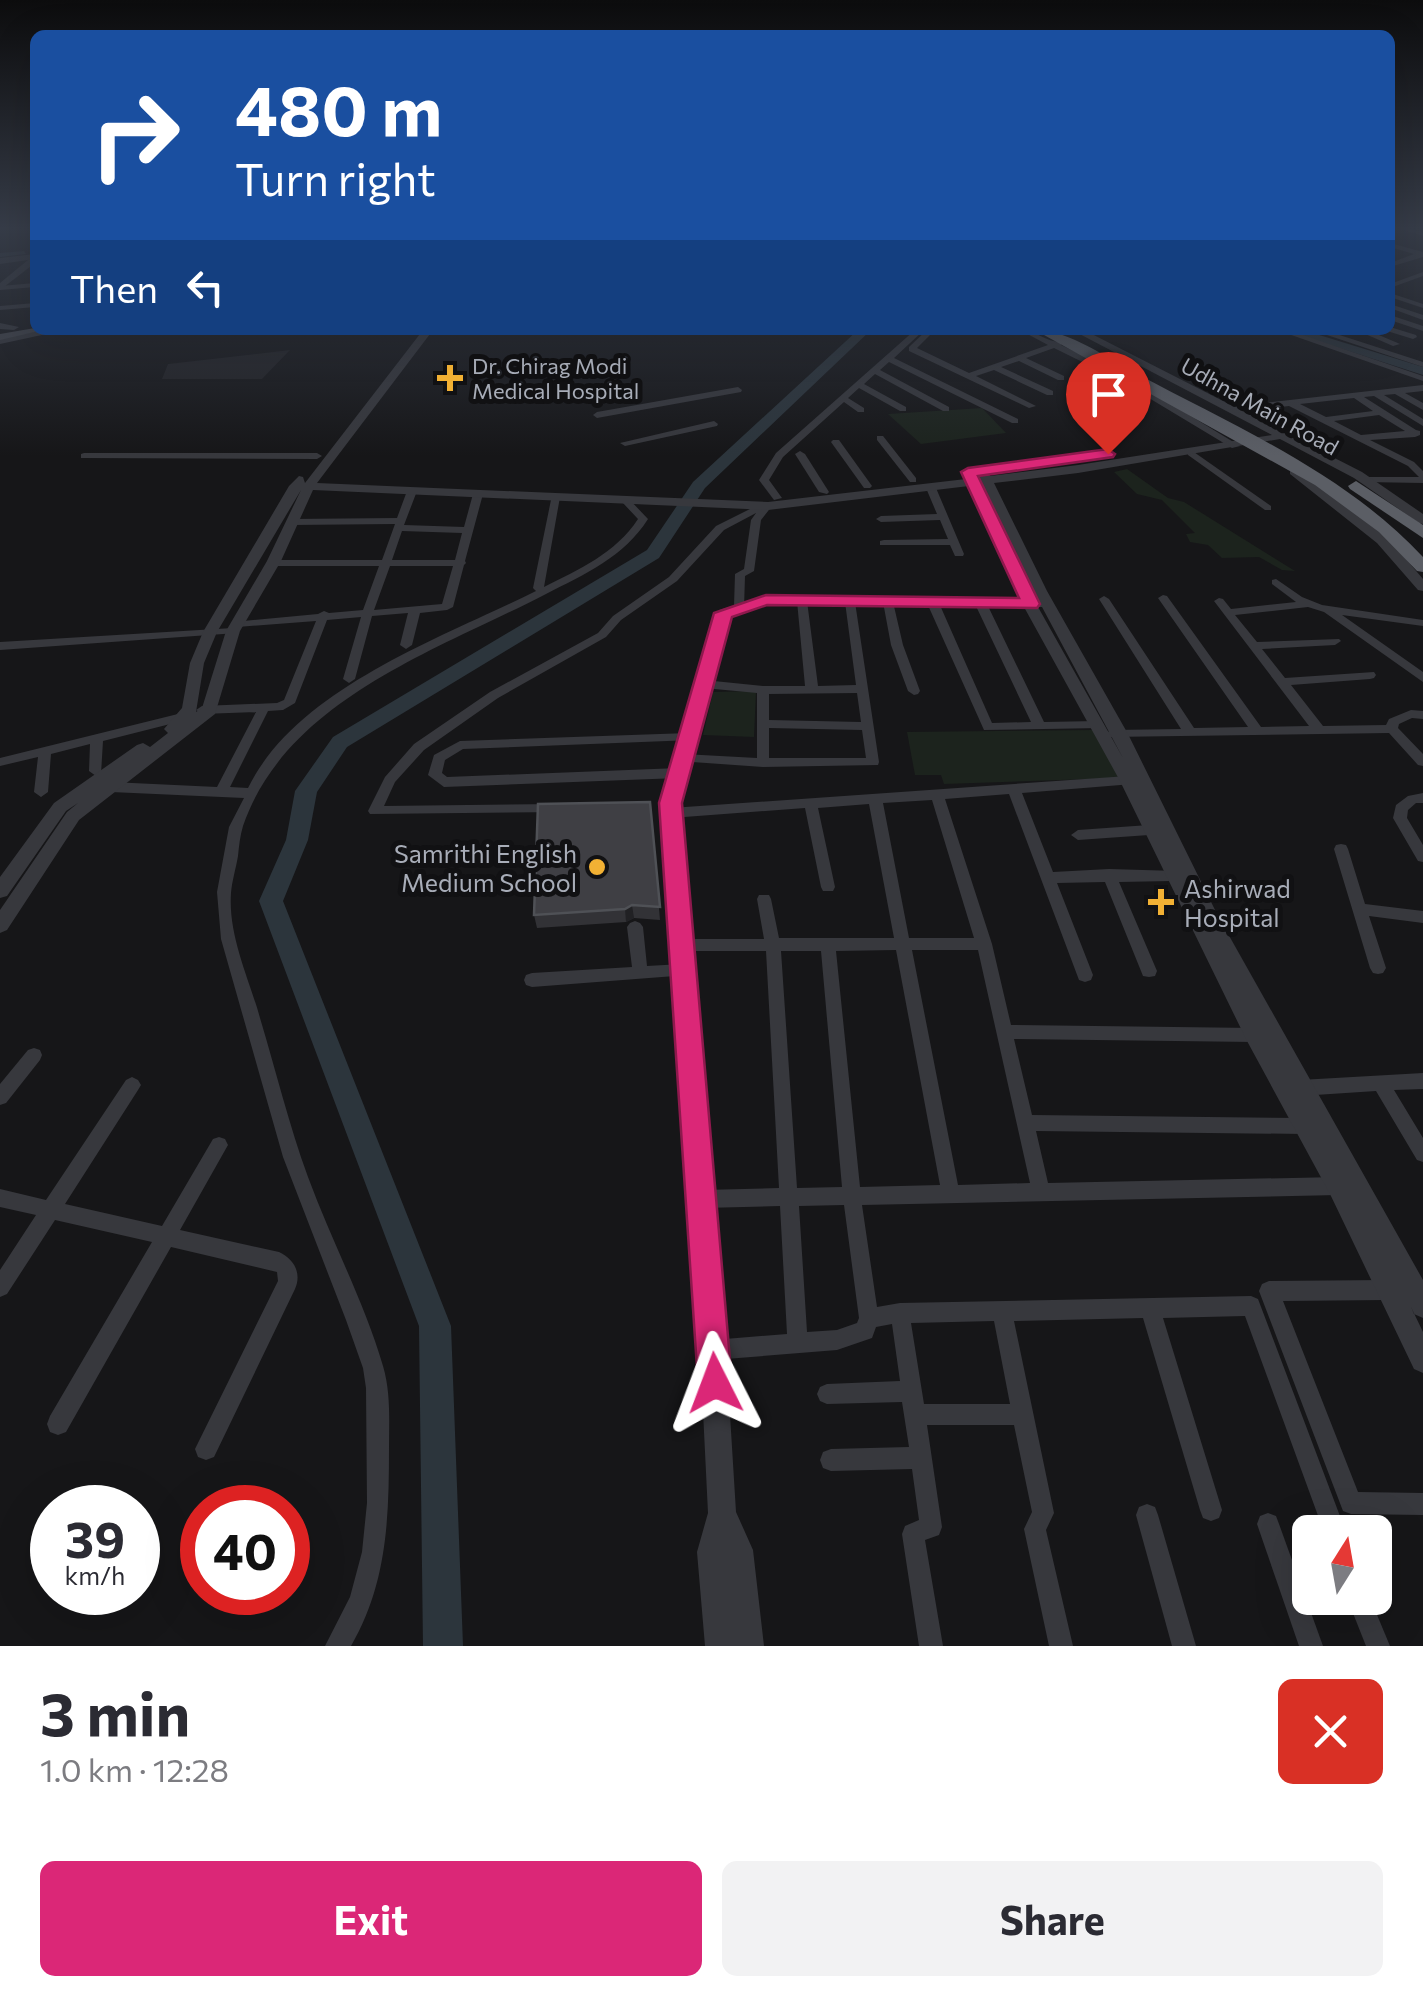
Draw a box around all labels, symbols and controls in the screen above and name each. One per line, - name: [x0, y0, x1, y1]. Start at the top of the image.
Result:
- text: 480 m: [235, 65, 442, 150]
- icon: right: [70, 70, 200, 200]
- text: Turn right: [235, 150, 436, 205]
- icon: left: [178, 260, 233, 315]
- text: Then: [70, 264, 158, 311]
- place label: Dr. Chirag Modi Medical Hospital: [472, 352, 639, 404]
- pin: [1066, 352, 1151, 455]
- street label: Udhna Main Road: [1177, 352, 1343, 460]
- marker: Dr. Chirag Modi Medical Hospital: [437, 365, 463, 391]
- icon: arrive: [1081, 367, 1136, 422]
- place label: Samrithi English Medium School: [394, 838, 577, 897]
- marker: Samrithi English Medium School: [586, 856, 608, 878]
- place label: Ashirwad Hospital: [1184, 873, 1291, 932]
- marker: Ashirwad Hospital: [1148, 889, 1174, 915]
- position arrow: [663, 1331, 767, 1435]
- speed limit sign: 40: [180, 1485, 310, 1615]
- text: 39: [65, 1507, 125, 1568]
- north arrow: [1292, 1515, 1392, 1615]
- map controls: [1292, 1515, 1392, 1615]
- text: km/h: [65, 1560, 125, 1590]
- text: 3 min: [40, 1675, 190, 1748]
- button: close: [1278, 1679, 1383, 1784]
- text: 1.0 km · 12:28: [40, 1749, 229, 1789]
- button: Exit: [40, 1861, 702, 1976]
- button: Share: [722, 1861, 1383, 1976]

